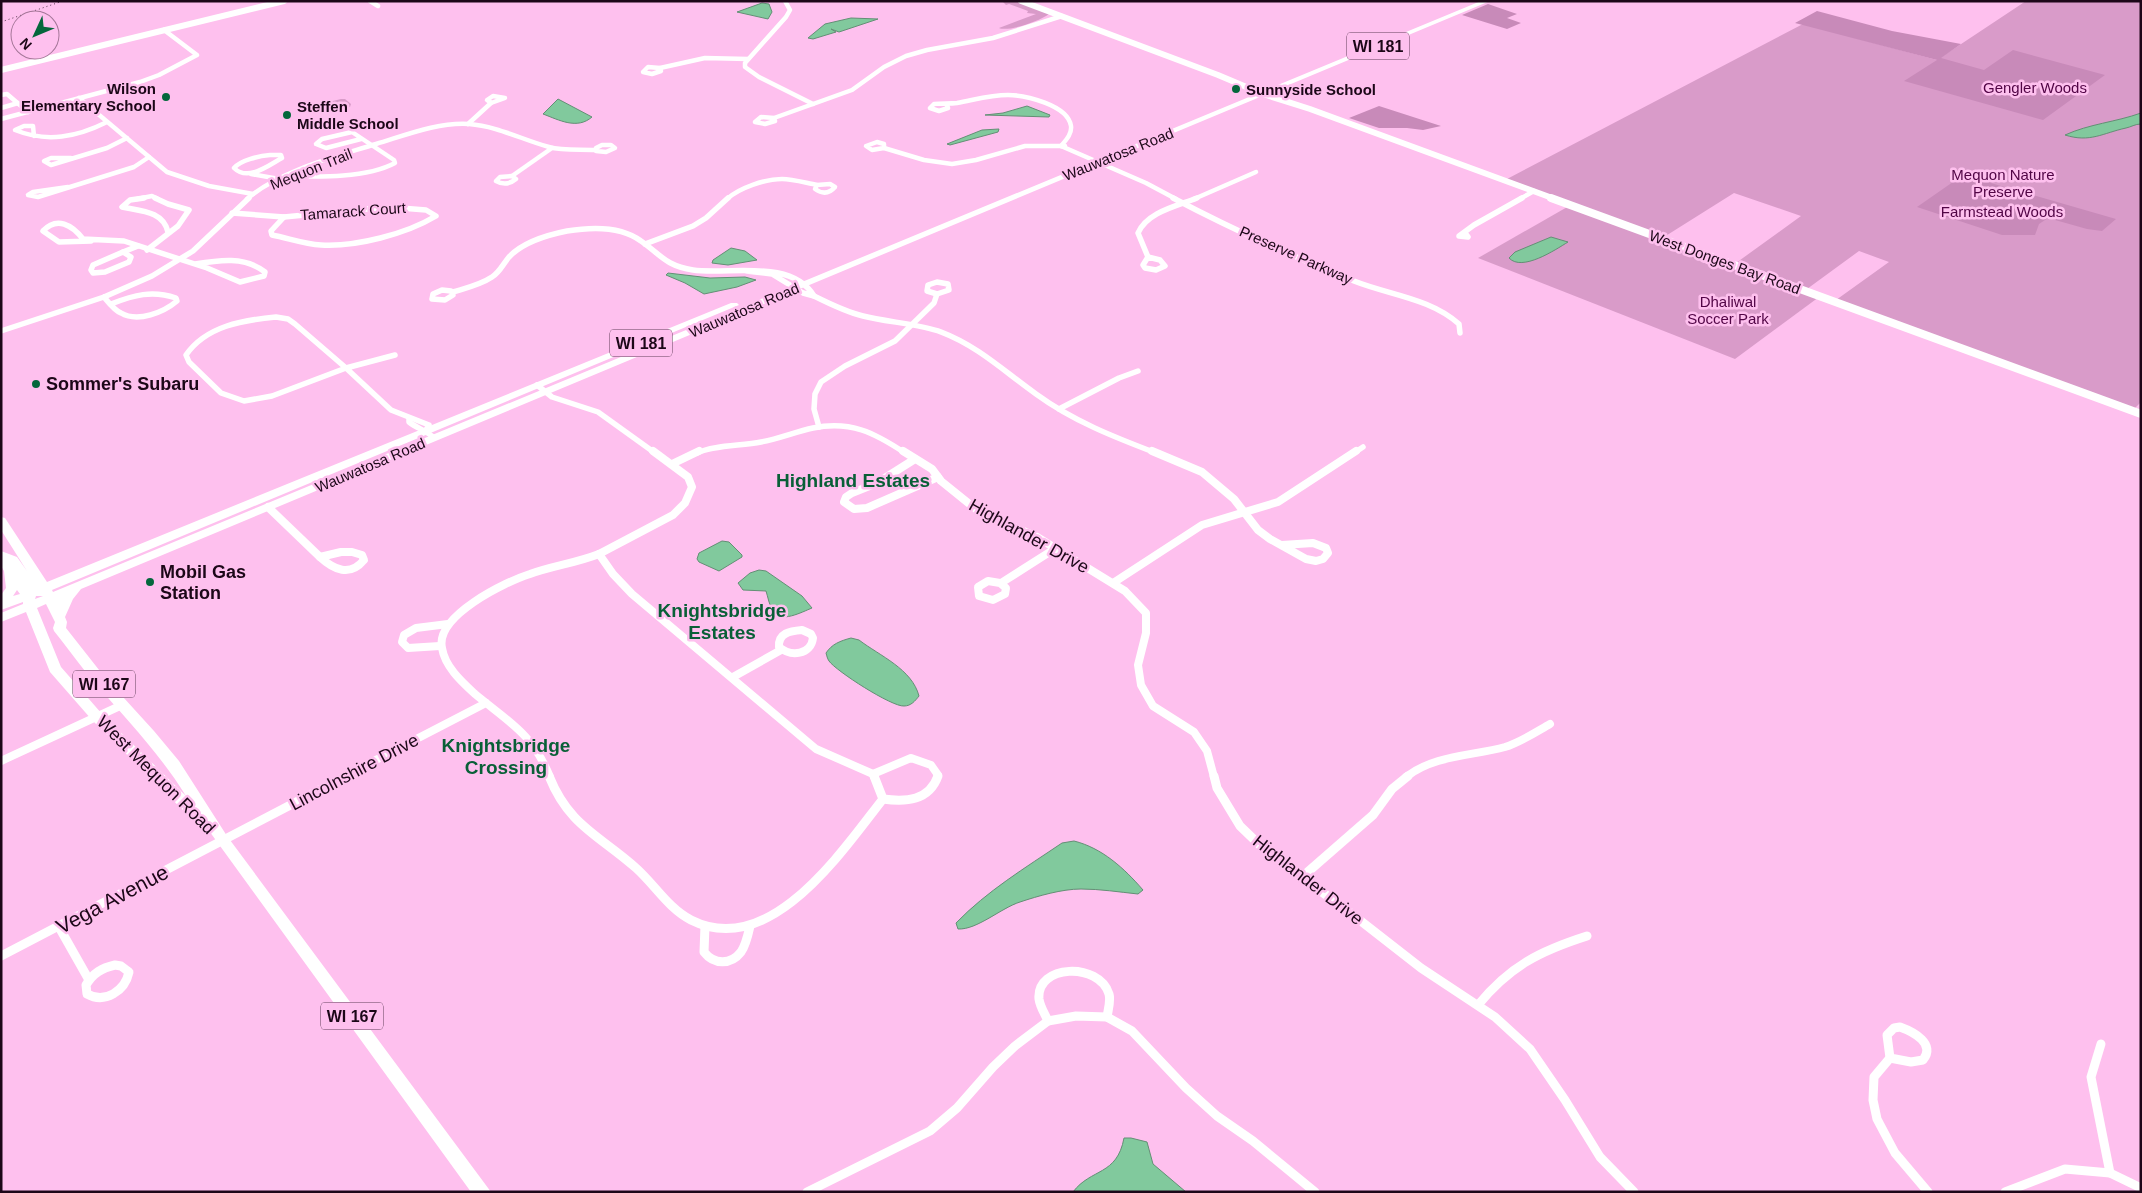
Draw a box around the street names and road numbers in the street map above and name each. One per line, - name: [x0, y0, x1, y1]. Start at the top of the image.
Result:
- road number: WI 181: [1347, 32, 1409, 59]
- street label: Wauwatosa Road: [1060, 124, 1176, 184]
- street label: Mequon Trail: [268, 145, 354, 193]
- street label: Tamarack Court: [300, 199, 407, 223]
- street label: Preserve Parkway: [1237, 222, 1356, 288]
- street label: West Donges Bay Road: [1647, 227, 1803, 297]
- street label: Wauwatosa Road: [686, 279, 802, 341]
- road number: WI 181: [610, 329, 672, 356]
- street label: Wauwatosa Road: [312, 434, 428, 496]
- street label: Highlander Drive: [966, 495, 1092, 577]
- road number: WI 167: [73, 671, 135, 698]
- street label: West Mequon Road: [93, 712, 219, 838]
- street label: Lincolnshire Drive: [286, 730, 422, 814]
- street label: Highlander Drive: [1249, 831, 1367, 929]
- street label: Vega Avenue: [52, 860, 172, 938]
- road number: WI 167: [321, 1002, 383, 1030]

